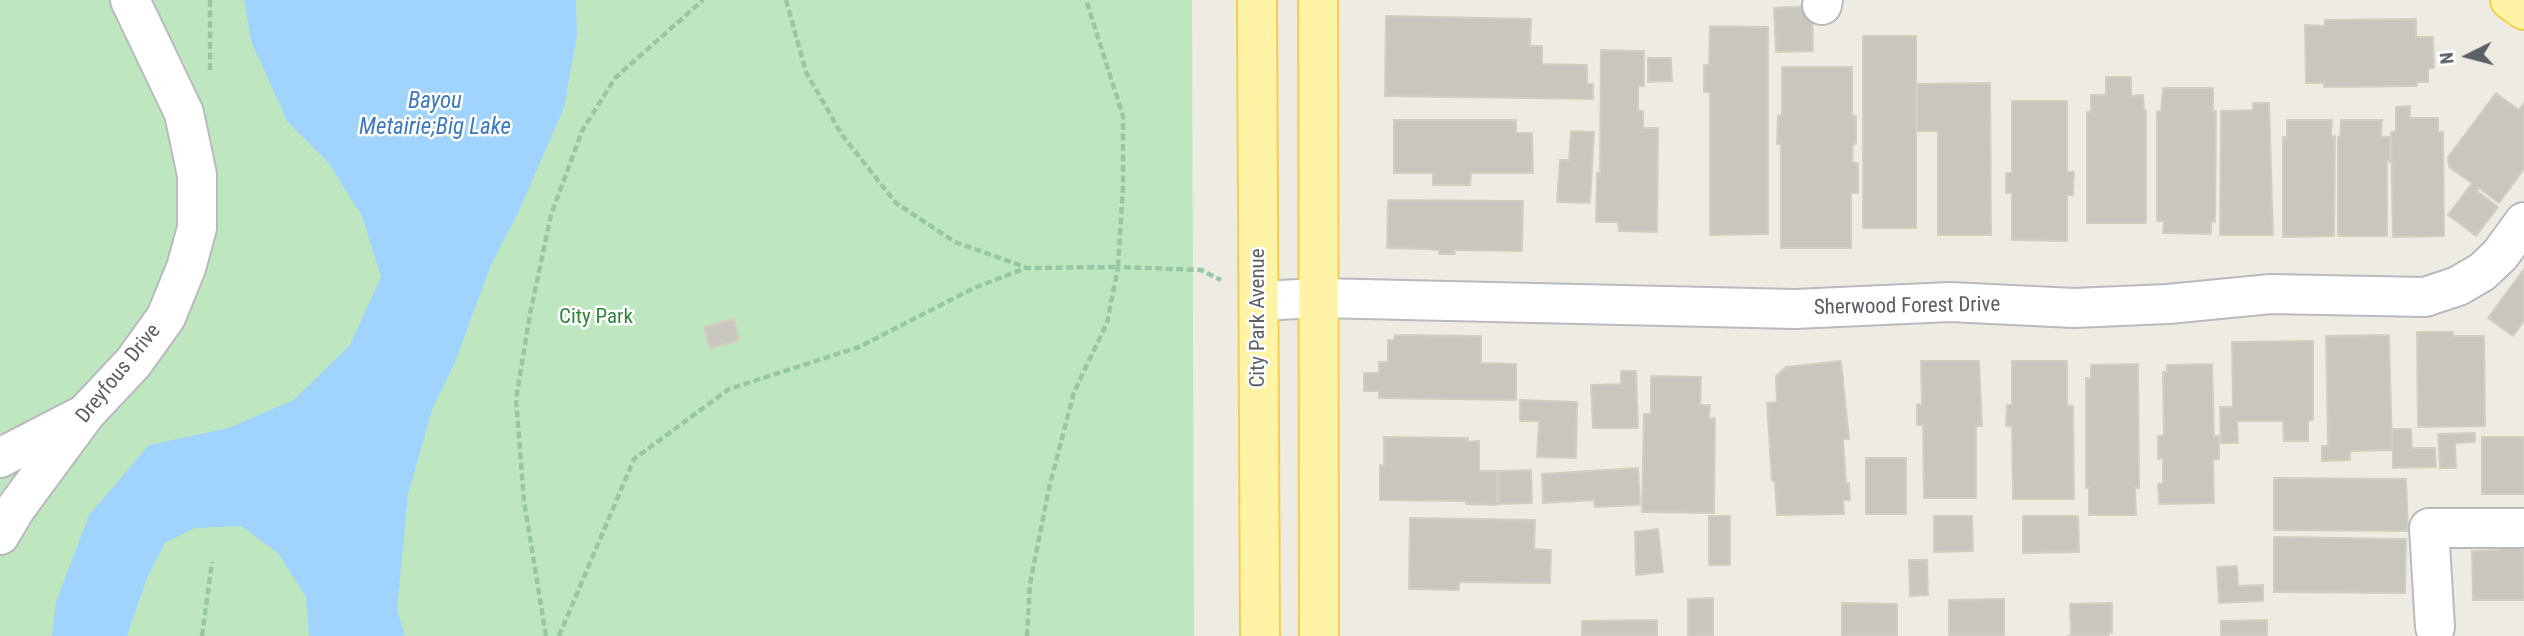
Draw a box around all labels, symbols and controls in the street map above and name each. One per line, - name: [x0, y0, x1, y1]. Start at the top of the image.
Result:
- north arrow: [2433, 21, 2503, 91]
- text: N: [2435, 51, 2459, 65]
- water label: Bayou Metairie;Big Lake: [359, 88, 511, 142]
- street label: City Park Avenue: [1246, 248, 1272, 388]
- street label: Sherwood Forest Drive: [1814, 293, 2000, 321]
- park label: City Park: [559, 305, 633, 331]
- street label: Dreyfous Drive: [71, 319, 167, 429]

